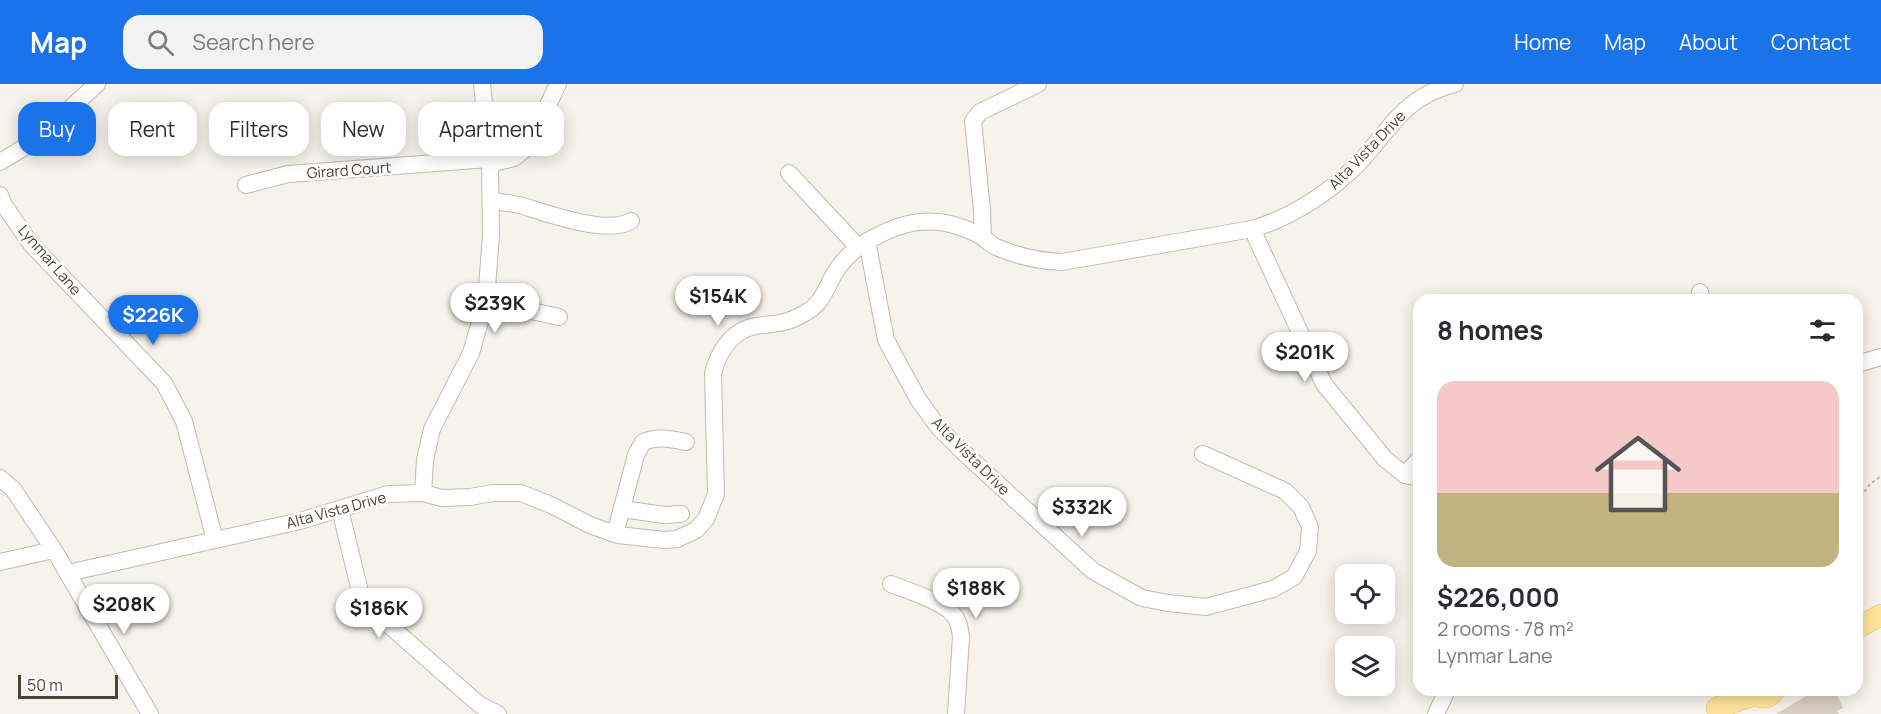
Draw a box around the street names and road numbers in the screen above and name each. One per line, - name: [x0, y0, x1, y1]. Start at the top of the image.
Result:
- street label: Alta Vista Drive: [1324, 106, 1410, 194]
- street label: Girard Court: [306, 157, 392, 183]
- street label: Lynmar Lane: [14, 220, 87, 300]
- street label: Alta Vista Drive: [927, 412, 1015, 500]
- street label: Alta Vista Drive: [284, 486, 389, 533]

